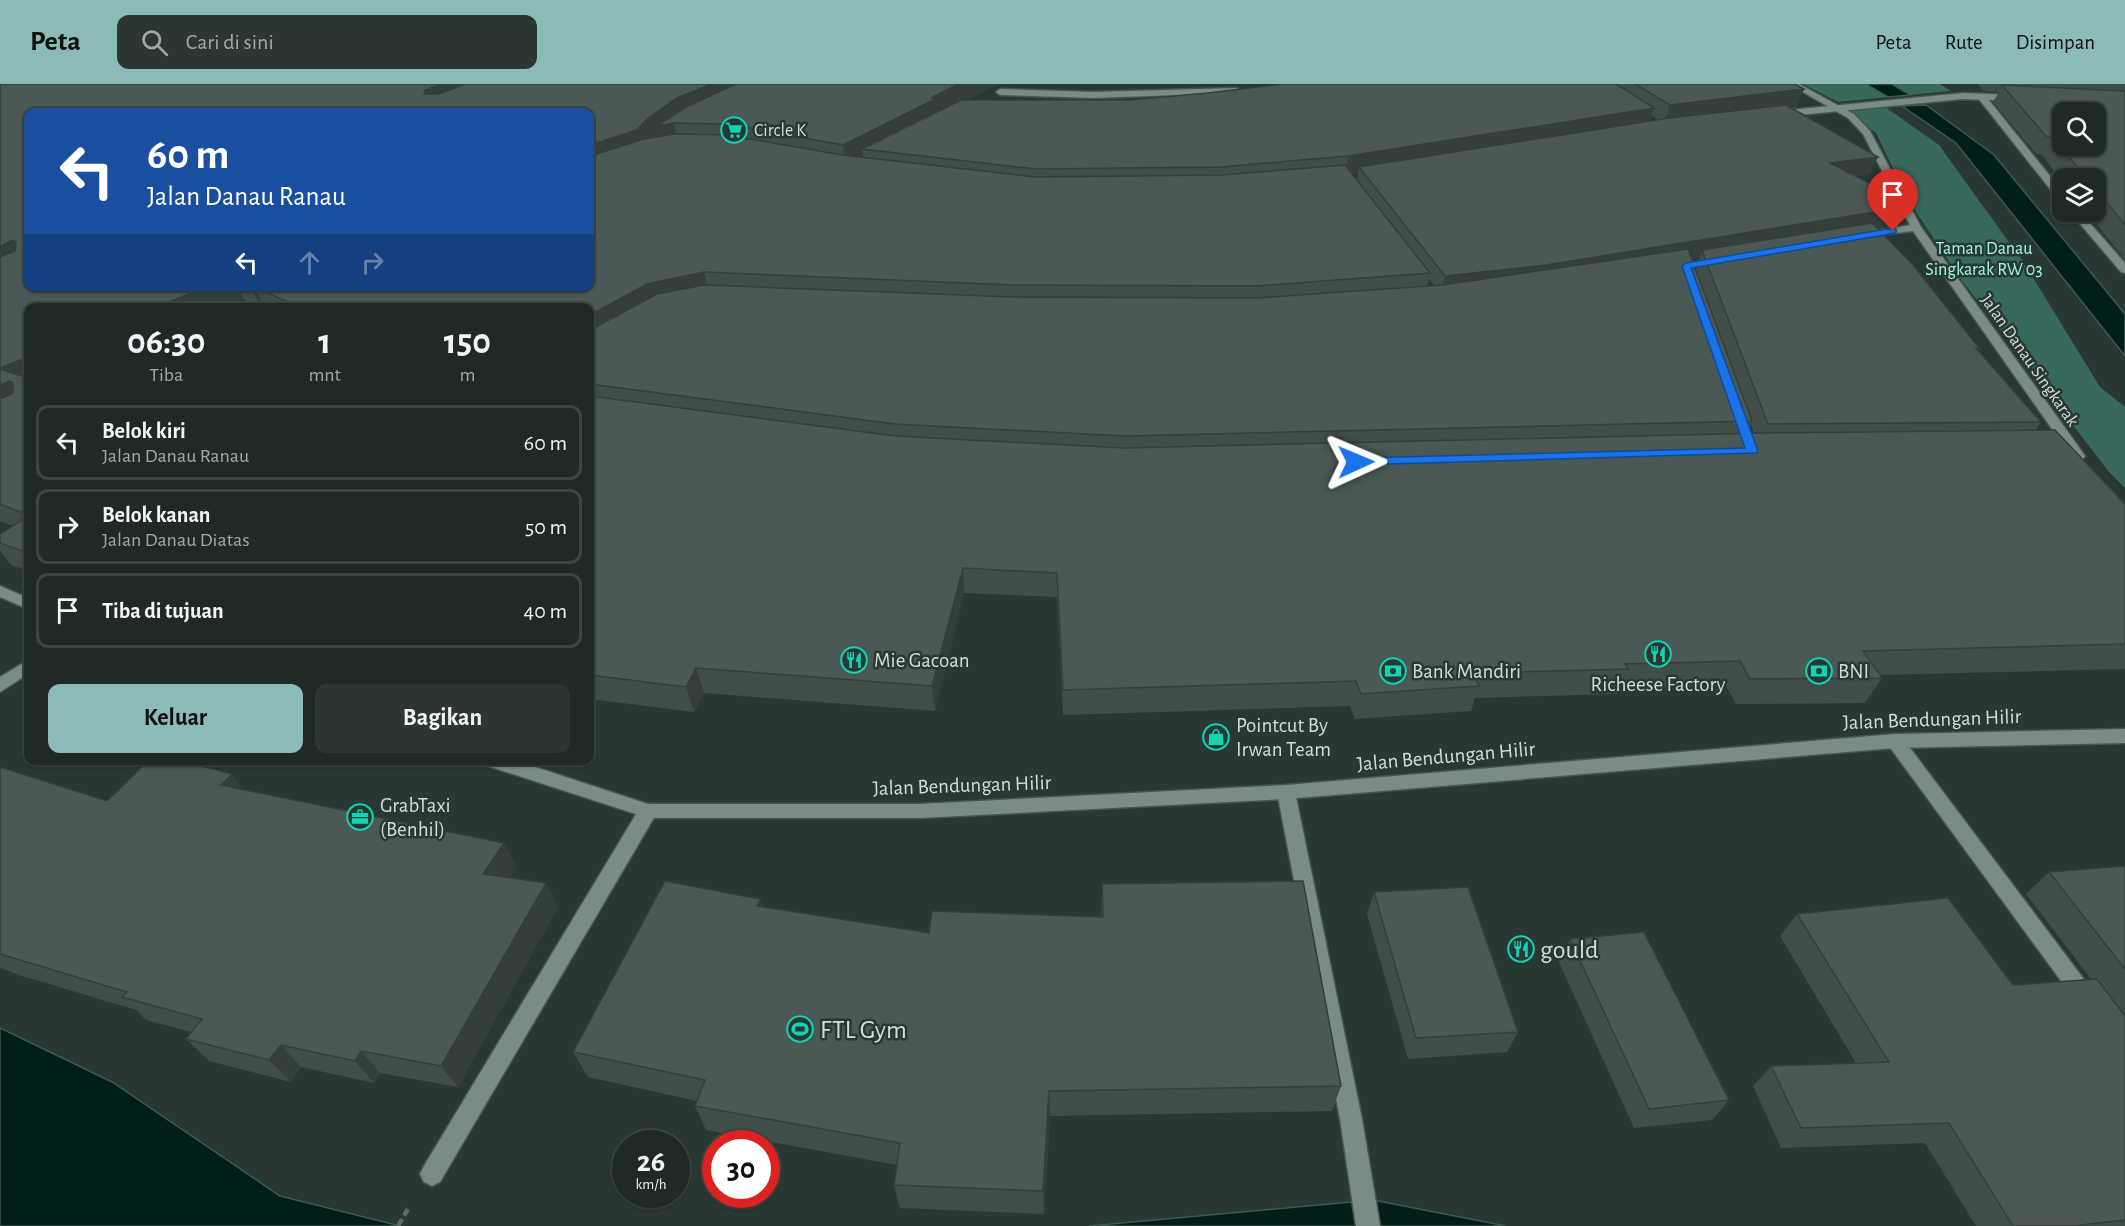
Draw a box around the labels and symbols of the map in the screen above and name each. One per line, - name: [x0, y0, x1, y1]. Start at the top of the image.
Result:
- supermarket icon: Circle K: [719, 115, 749, 145]
- place label: Circle K: [754, 122, 806, 140]
- pin: [1867, 169, 1918, 231]
- park label: Taman Danau Singkarak RW 03: [1925, 240, 2043, 279]
- street label: Jalan Danau Singkarak: [1977, 291, 2082, 431]
- position arrow: [1324, 430, 1388, 494]
- restaurant icon: Richeese Factory: [1643, 639, 1673, 669]
- restaurant icon: Mie Gacoan: [839, 645, 869, 675]
- place label: Mie Gacoan: [874, 650, 970, 671]
- bank icon: Bank Mandiri: [1378, 656, 1408, 686]
- bank icon: BNI: [1804, 656, 1834, 686]
- place label: Bank Mandiri: [1412, 661, 1521, 682]
- place label: BNI: [1838, 661, 1869, 682]
- place label: Richeese Factory: [1591, 674, 1725, 695]
- street label: Jalan Bendungan Hilir: [1842, 706, 2022, 733]
- place label: Pointcut By Irwan Team: [1236, 715, 1331, 760]
- shop icon: Pointcut By Irwan Team: [1201, 722, 1231, 752]
- street label: Jalan Bendungan Hilir: [1356, 738, 1536, 775]
- street label: Jalan Bendungan Hilir: [872, 772, 1052, 799]
- place label: GrabTaxi (Benhil): [380, 795, 451, 840]
- office icon: GrabTaxi (Benhil): [345, 802, 375, 832]
- restaurant icon: gould: [1506, 934, 1536, 964]
- place label: gould: [1540, 937, 1599, 963]
- sports icon: FTL Gym: [785, 1014, 815, 1044]
- place label: FTL Gym: [820, 1017, 907, 1043]
- speed limit sign: 30: [702, 1130, 780, 1208]

